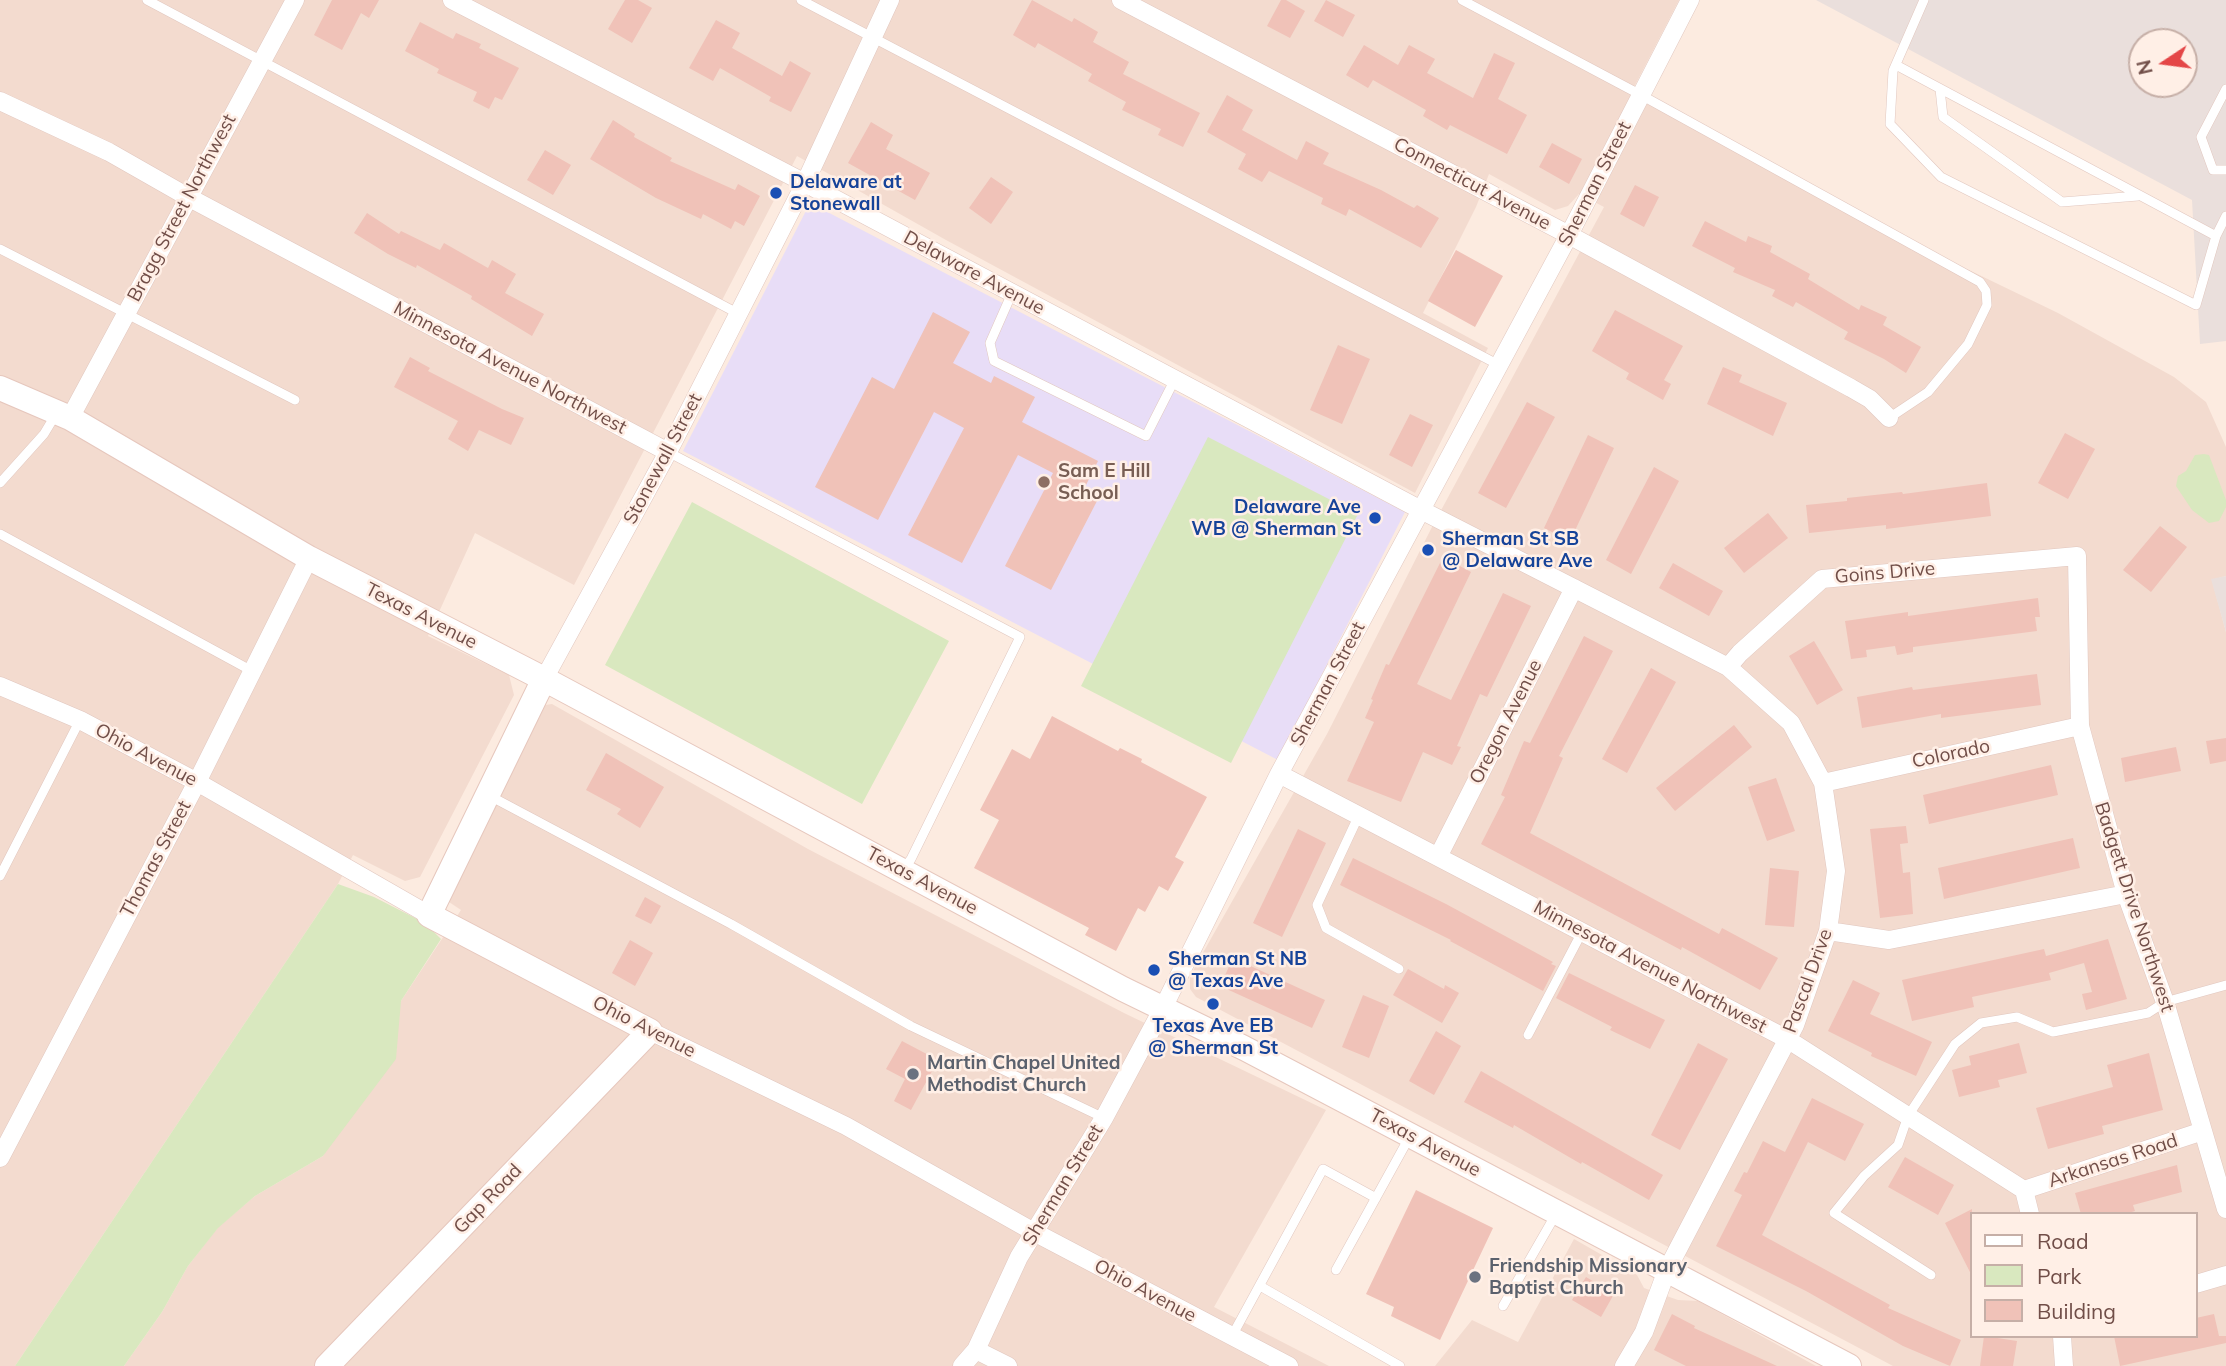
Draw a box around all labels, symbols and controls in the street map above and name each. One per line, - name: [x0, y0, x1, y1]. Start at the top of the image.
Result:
- north arrow: [2128, 28, 2198, 98]
- text: N: [2131, 58, 2158, 77]
- street label: Bragg Street Northwest: [123, 110, 241, 306]
- street label: Sherman Street: [1554, 118, 1636, 250]
- street label: Connecticut Avenue: [1390, 133, 1554, 235]
- place label: Delaware at Stonewall: [790, 171, 902, 215]
- marker: Delaware at Stonewall: [768, 185, 784, 201]
- street label: Delaware Avenue: [900, 226, 1048, 320]
- street label: Minnesota Avenue Northwest: [390, 297, 630, 439]
- street label: Stonewall Street: [619, 390, 707, 528]
- place label: Sam E Hill School: [1058, 460, 1150, 504]
- marker: Sam E Hill School: [1036, 474, 1052, 490]
- place label: Delaware Ave WB @ Sherman St: [1191, 496, 1361, 540]
- marker: Delaware Ave WB @ Sherman St: [1367, 510, 1383, 526]
- place label: Sherman St SB @ Delaware Ave: [1442, 528, 1593, 572]
- marker: Sherman St SB @ Delaware Ave: [1420, 542, 1436, 558]
- street label: Goins Drive: [1834, 557, 1936, 589]
- street label: Texas Avenue: [361, 578, 481, 654]
- street label: Sherman Street: [1286, 618, 1370, 750]
- street label: Oregon Avenue: [1465, 656, 1547, 788]
- street label: Ohio Avenue: [91, 719, 201, 791]
- street label: Colorado: [1910, 735, 1992, 773]
- street label: Thomas Street: [116, 797, 196, 921]
- street label: Badgett Drive Northwest: [2089, 799, 2179, 1015]
- street label: Texas Avenue: [863, 842, 981, 920]
- street label: Minnesota Avenue Northwest: [1530, 896, 1770, 1038]
- street label: Pascal Drive: [1779, 926, 1837, 1036]
- place label: Sherman St NB @ Texas Ave: [1168, 948, 1307, 992]
- marker: Sherman St NB @ Texas Ave: [1146, 962, 1162, 978]
- street label: Ohio Avenue: [589, 991, 699, 1063]
- marker: Texas Ave EB @ Sherman St: [1205, 996, 1221, 1012]
- place label: Texas Ave EB @ Sherman St: [1148, 1015, 1278, 1059]
- place label: Martin Chapel United Methodist Church: [927, 1052, 1121, 1096]
- marker: Martin Chapel United Methodist Church: [905, 1066, 921, 1082]
- street label: Texas Avenue: [1366, 1104, 1484, 1182]
- street label: Sherman Street: [1018, 1120, 1108, 1250]
- street label: Arkansas Road: [2045, 1129, 2181, 1193]
- street label: Gap Road: [449, 1159, 527, 1239]
- legend: [1970, 1212, 2198, 1338]
- text: Road: [2037, 1228, 2088, 1254]
- street label: Ohio Avenue: [1090, 1255, 1200, 1327]
- place label: Friendship Missionary Baptist Church: [1489, 1255, 1687, 1299]
- text: Park: [2037, 1263, 2081, 1289]
- marker: Friendship Missionary Baptist Church: [1467, 1269, 1483, 1285]
- text: Building: [2037, 1298, 2116, 1324]

